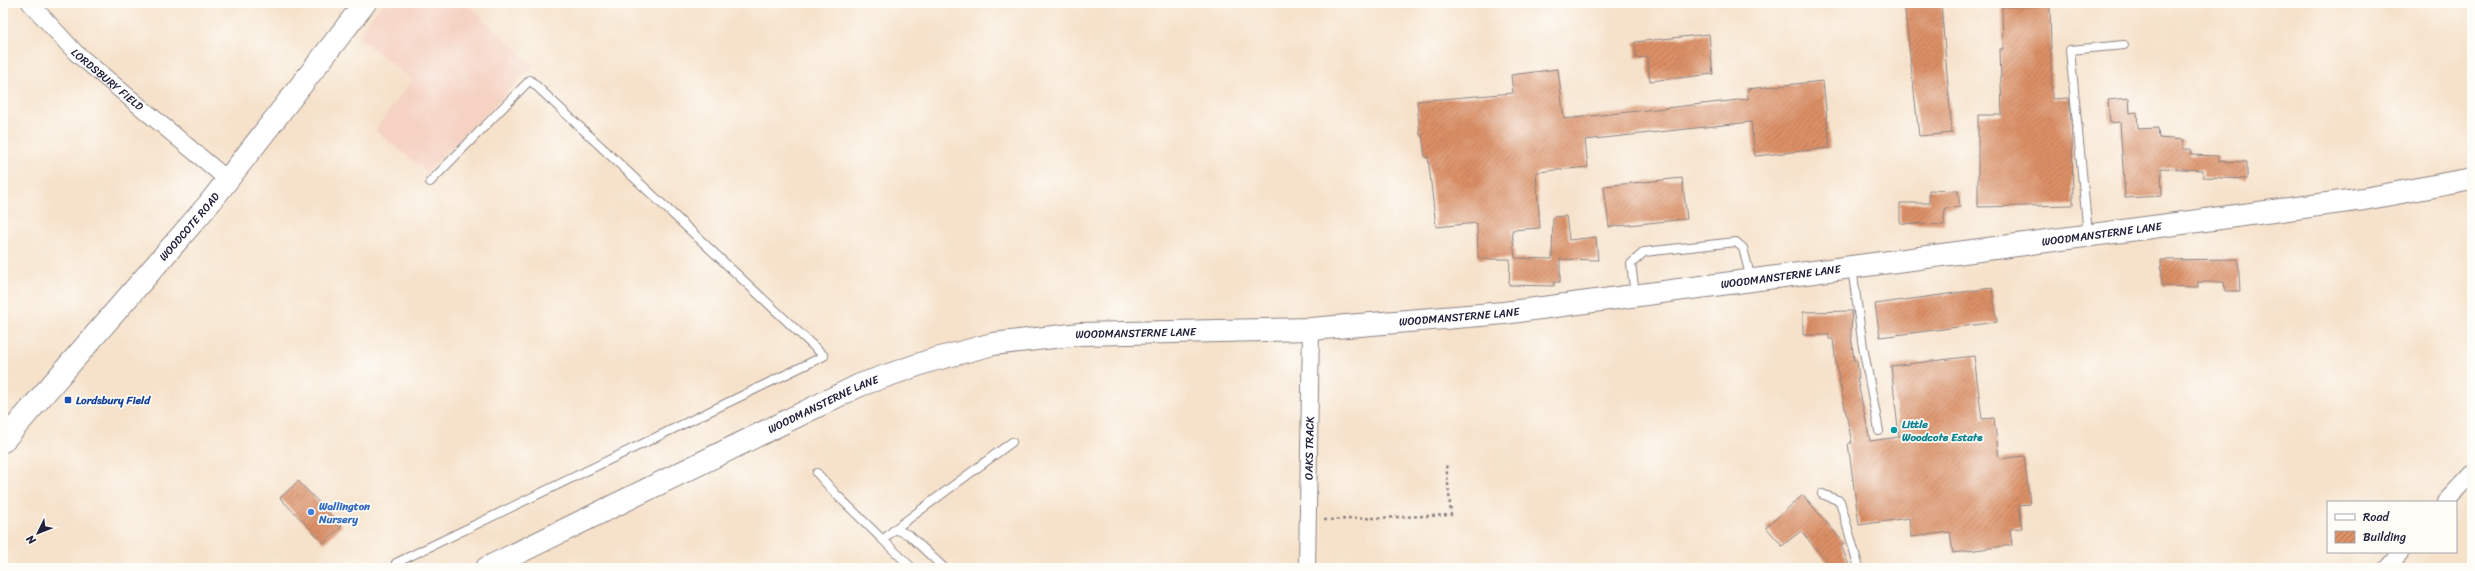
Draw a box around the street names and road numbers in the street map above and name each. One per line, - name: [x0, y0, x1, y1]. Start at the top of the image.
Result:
- street label: LORDSBURY FIELD: [67, 44, 148, 116]
- street label: WOODCOTE ROAD: [154, 188, 225, 265]
- street label: WOODMANSTERNE LANE: [2041, 216, 2164, 251]
- street label: WOODMANSTERNE LANE: [1719, 259, 1843, 294]
- street label: WOODMANSTERNE LANE: [1398, 301, 1521, 331]
- street label: WOODMANSTERNE LANE: [1074, 322, 1197, 344]
- street label: WOODMANSTERNE LANE: [764, 369, 882, 438]
- street label: OAKS TRACK: [1299, 416, 1319, 480]

